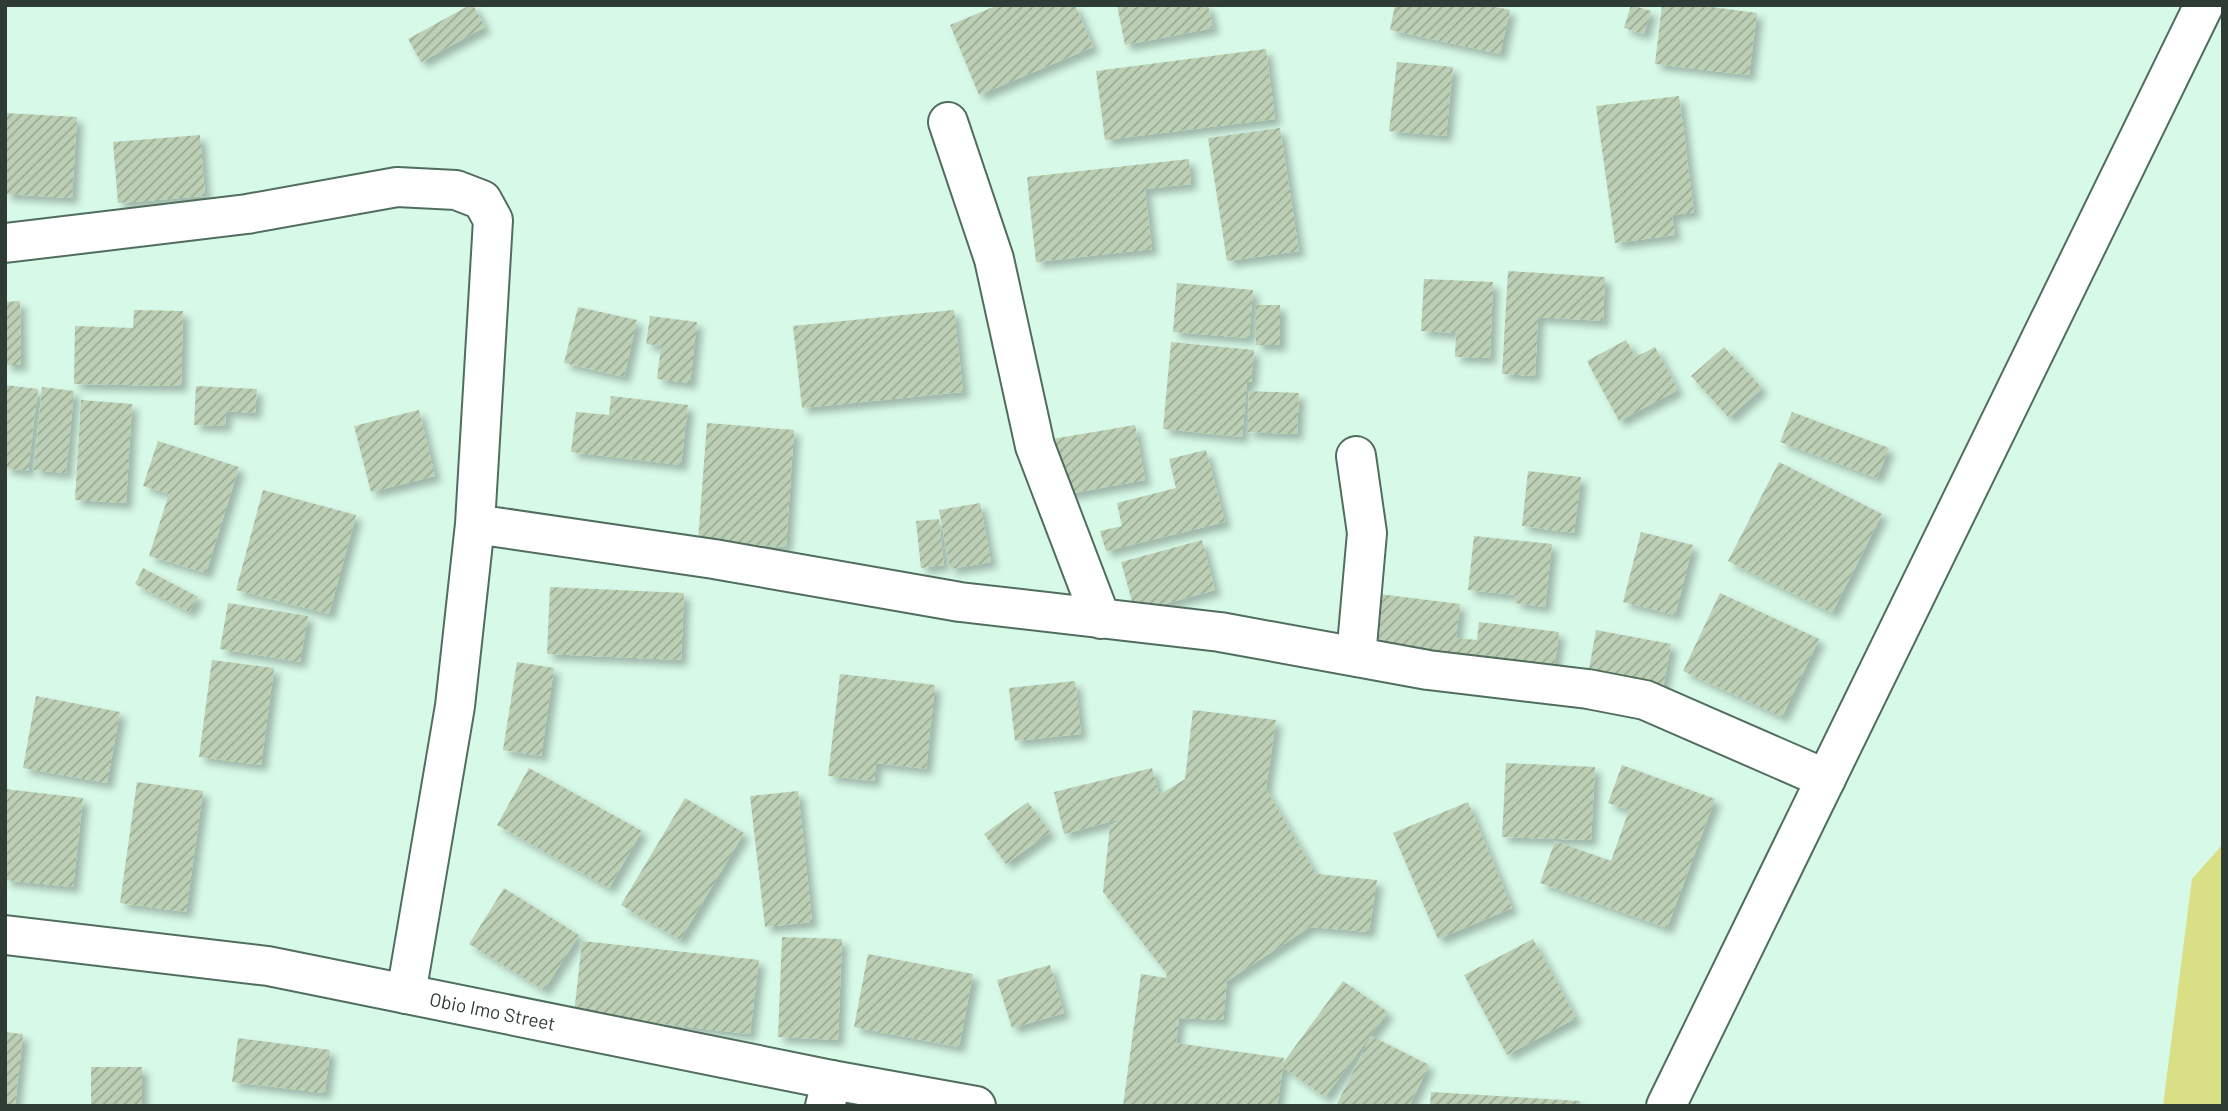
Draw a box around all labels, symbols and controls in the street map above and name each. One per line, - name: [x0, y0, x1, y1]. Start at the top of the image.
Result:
- street label: Obio Imo Street: [428, 987, 558, 1035]

